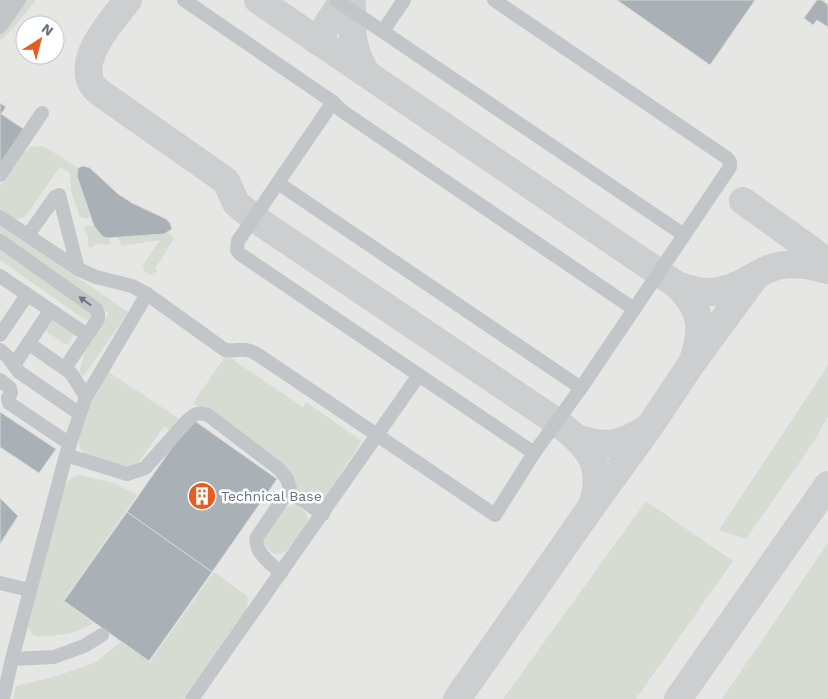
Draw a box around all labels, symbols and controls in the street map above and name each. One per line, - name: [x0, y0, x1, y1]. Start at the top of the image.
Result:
- north arrow: [15, 15, 65, 65]
- text: N: [39, 20, 57, 39]
- one-way arrow: [78, 296, 91, 306]
- building icon: Technical Base: [187, 481, 217, 511]
- place label: Technical Base: [221, 488, 322, 504]

